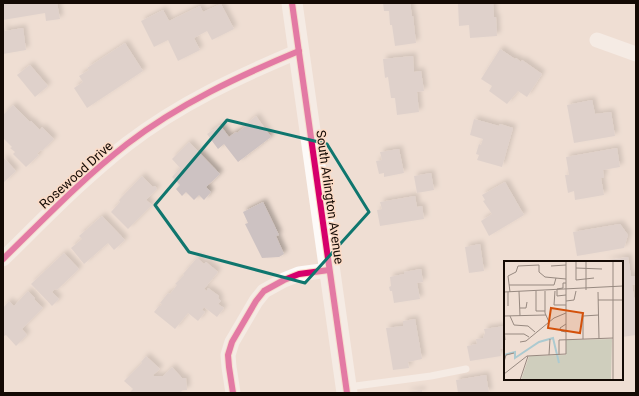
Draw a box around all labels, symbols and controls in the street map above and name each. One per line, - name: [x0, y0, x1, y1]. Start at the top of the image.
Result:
- street label: South Arlington Avenue: [313, 129, 347, 265]
- street label: Rosewood Drive: [36, 138, 116, 212]
- inset map: [504, 261, 623, 380]

